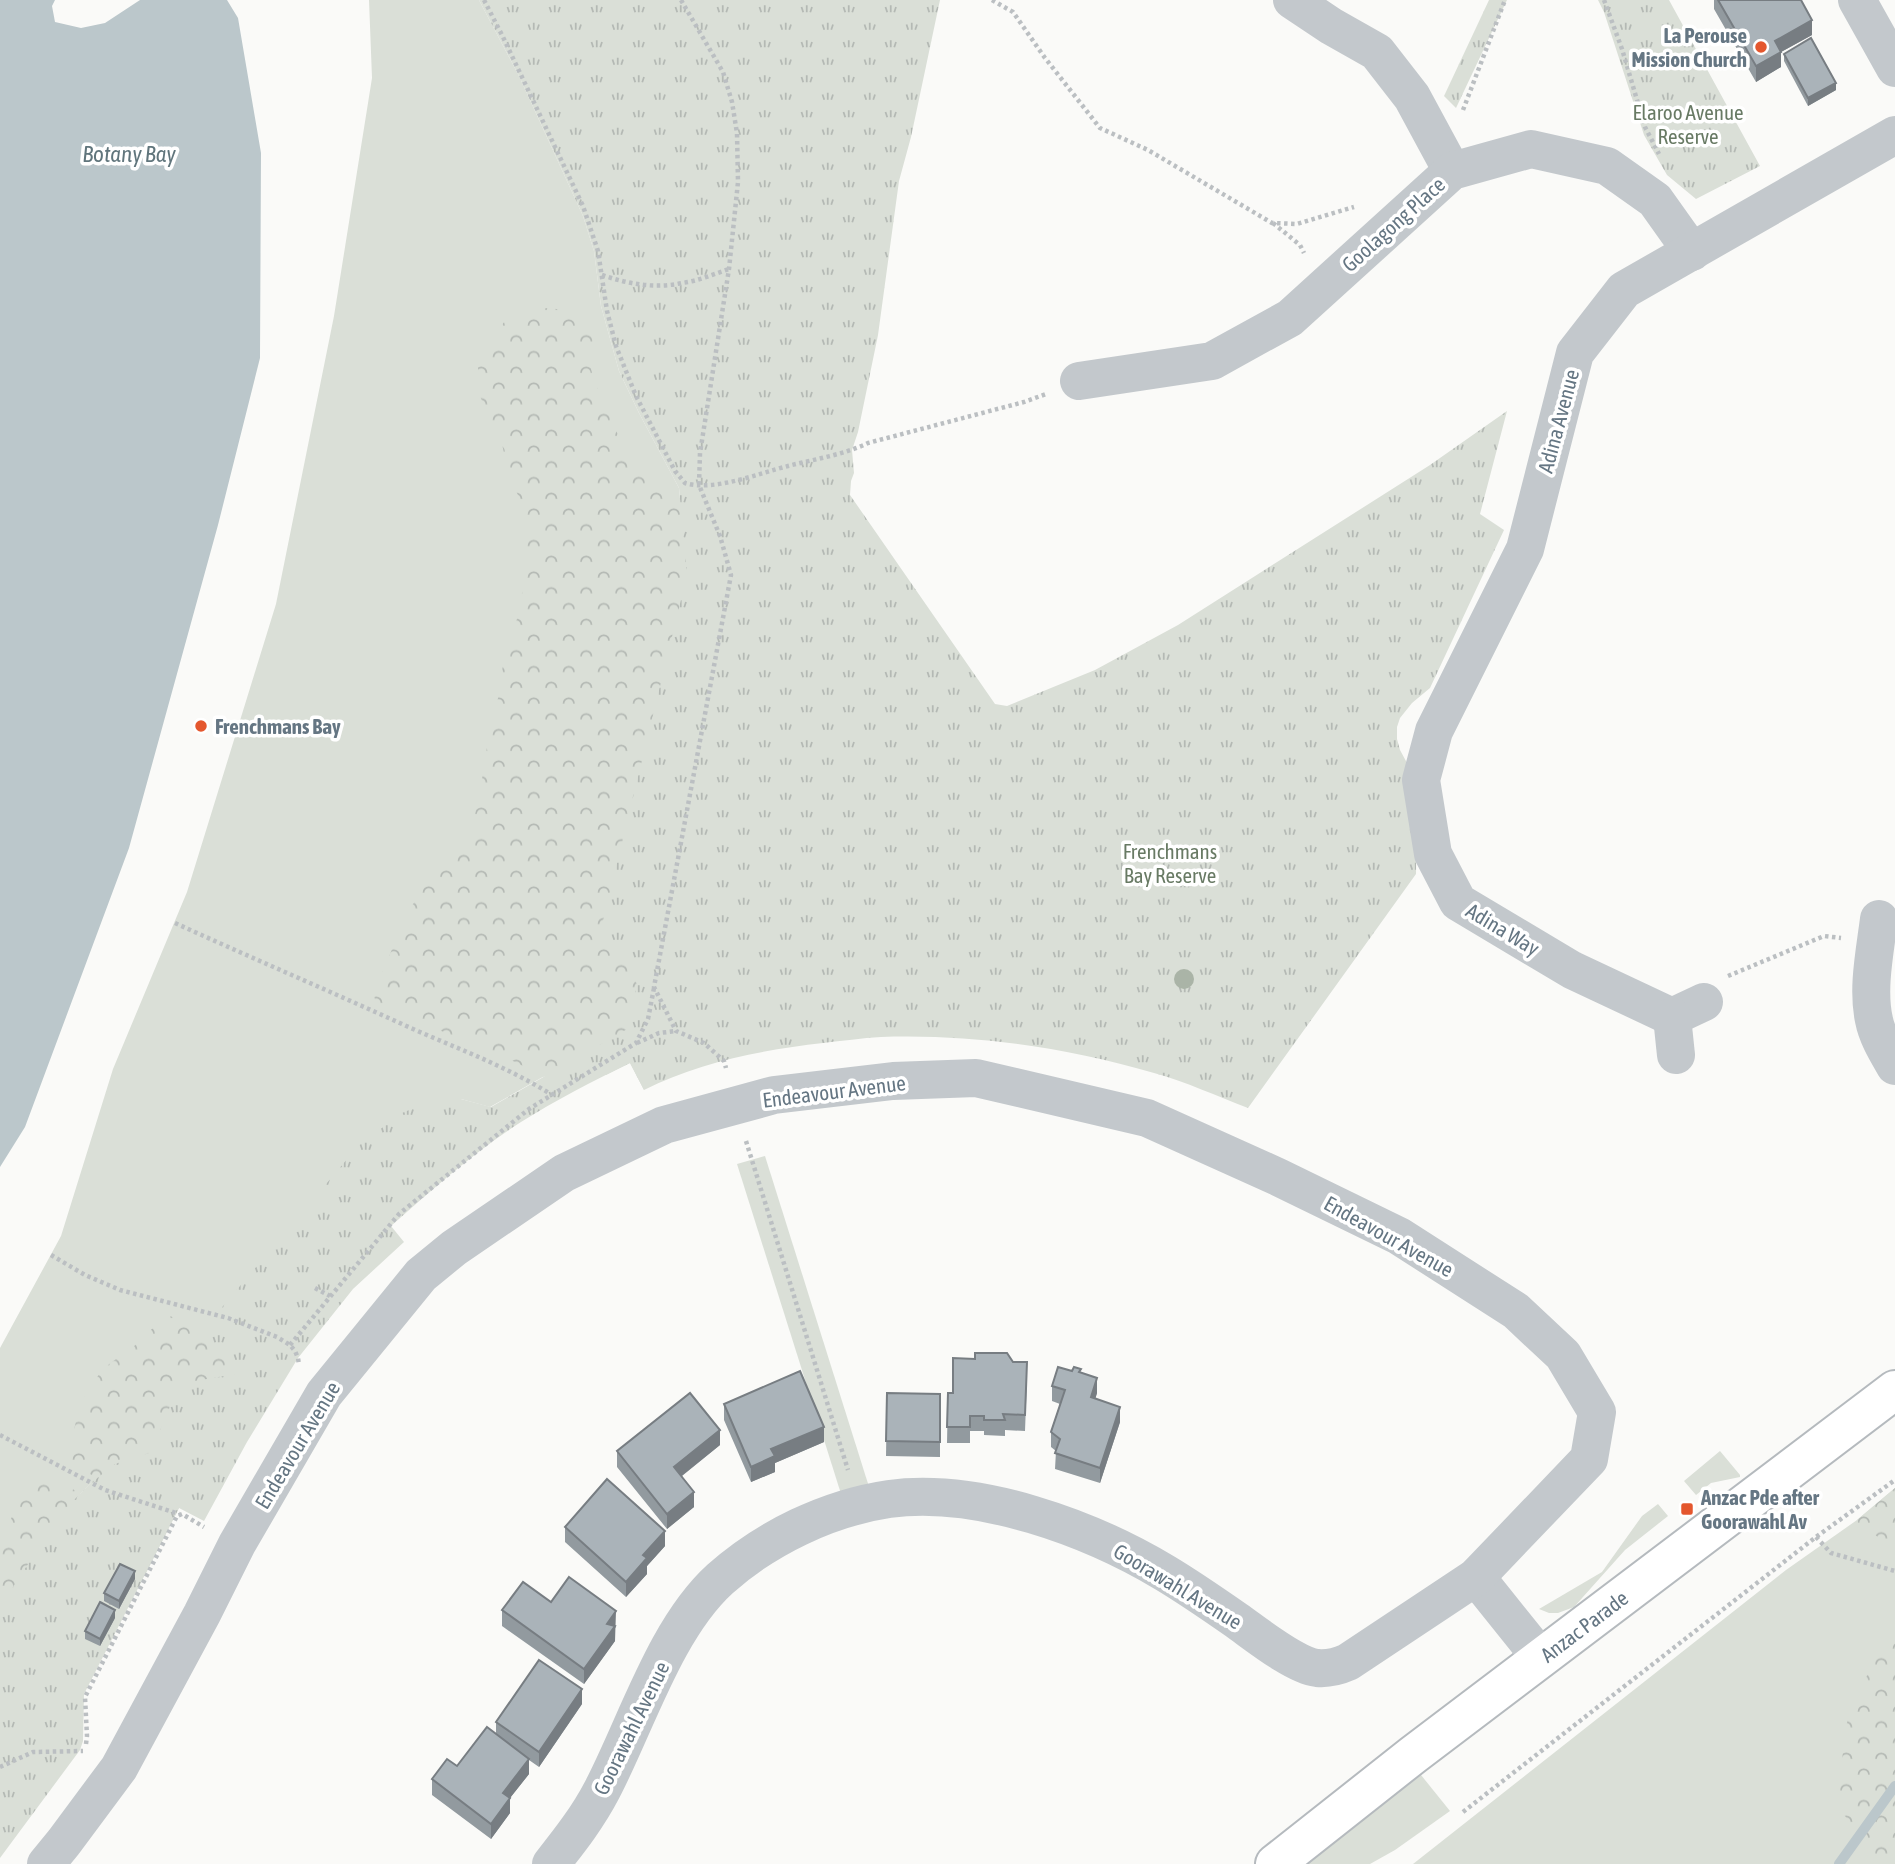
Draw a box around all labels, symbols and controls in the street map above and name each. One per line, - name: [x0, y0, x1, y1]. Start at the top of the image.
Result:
- place label: La Perouse Mission Church: [1632, 23, 1747, 71]
- marker: La Perouse Mission Church: [1753, 39, 1769, 55]
- park label: Elaroo Avenue Reserve: [1632, 100, 1744, 148]
- water label: Botany Bay: [82, 141, 176, 167]
- street label: Goolagong Place: [1337, 172, 1449, 276]
- street label: Adina Avenue: [1533, 367, 1583, 475]
- place label: Frenchmans Bay: [215, 714, 341, 738]
- marker: Frenchmans Bay: [193, 718, 209, 734]
- park label: Frenchmans Bay Reserve: [1123, 839, 1217, 887]
- street label: Adina Way: [1462, 898, 1544, 960]
- street label: Endeavour Avenue: [761, 1070, 907, 1112]
- street label: Endeavour Avenue: [1320, 1191, 1458, 1281]
- street label: Endeavour Avenue: [250, 1377, 344, 1513]
- place label: Anzac Pde after Goorawahl Av: [1700, 1485, 1820, 1533]
- marker: Anzac Pde after Goorawahl Av: [1679, 1501, 1695, 1517]
- street label: Goorawahl Avenue: [1110, 1538, 1246, 1634]
- street label: Anzac Parade: [1536, 1585, 1632, 1667]
- street label: Goorawahl Avenue: [588, 1657, 674, 1799]

